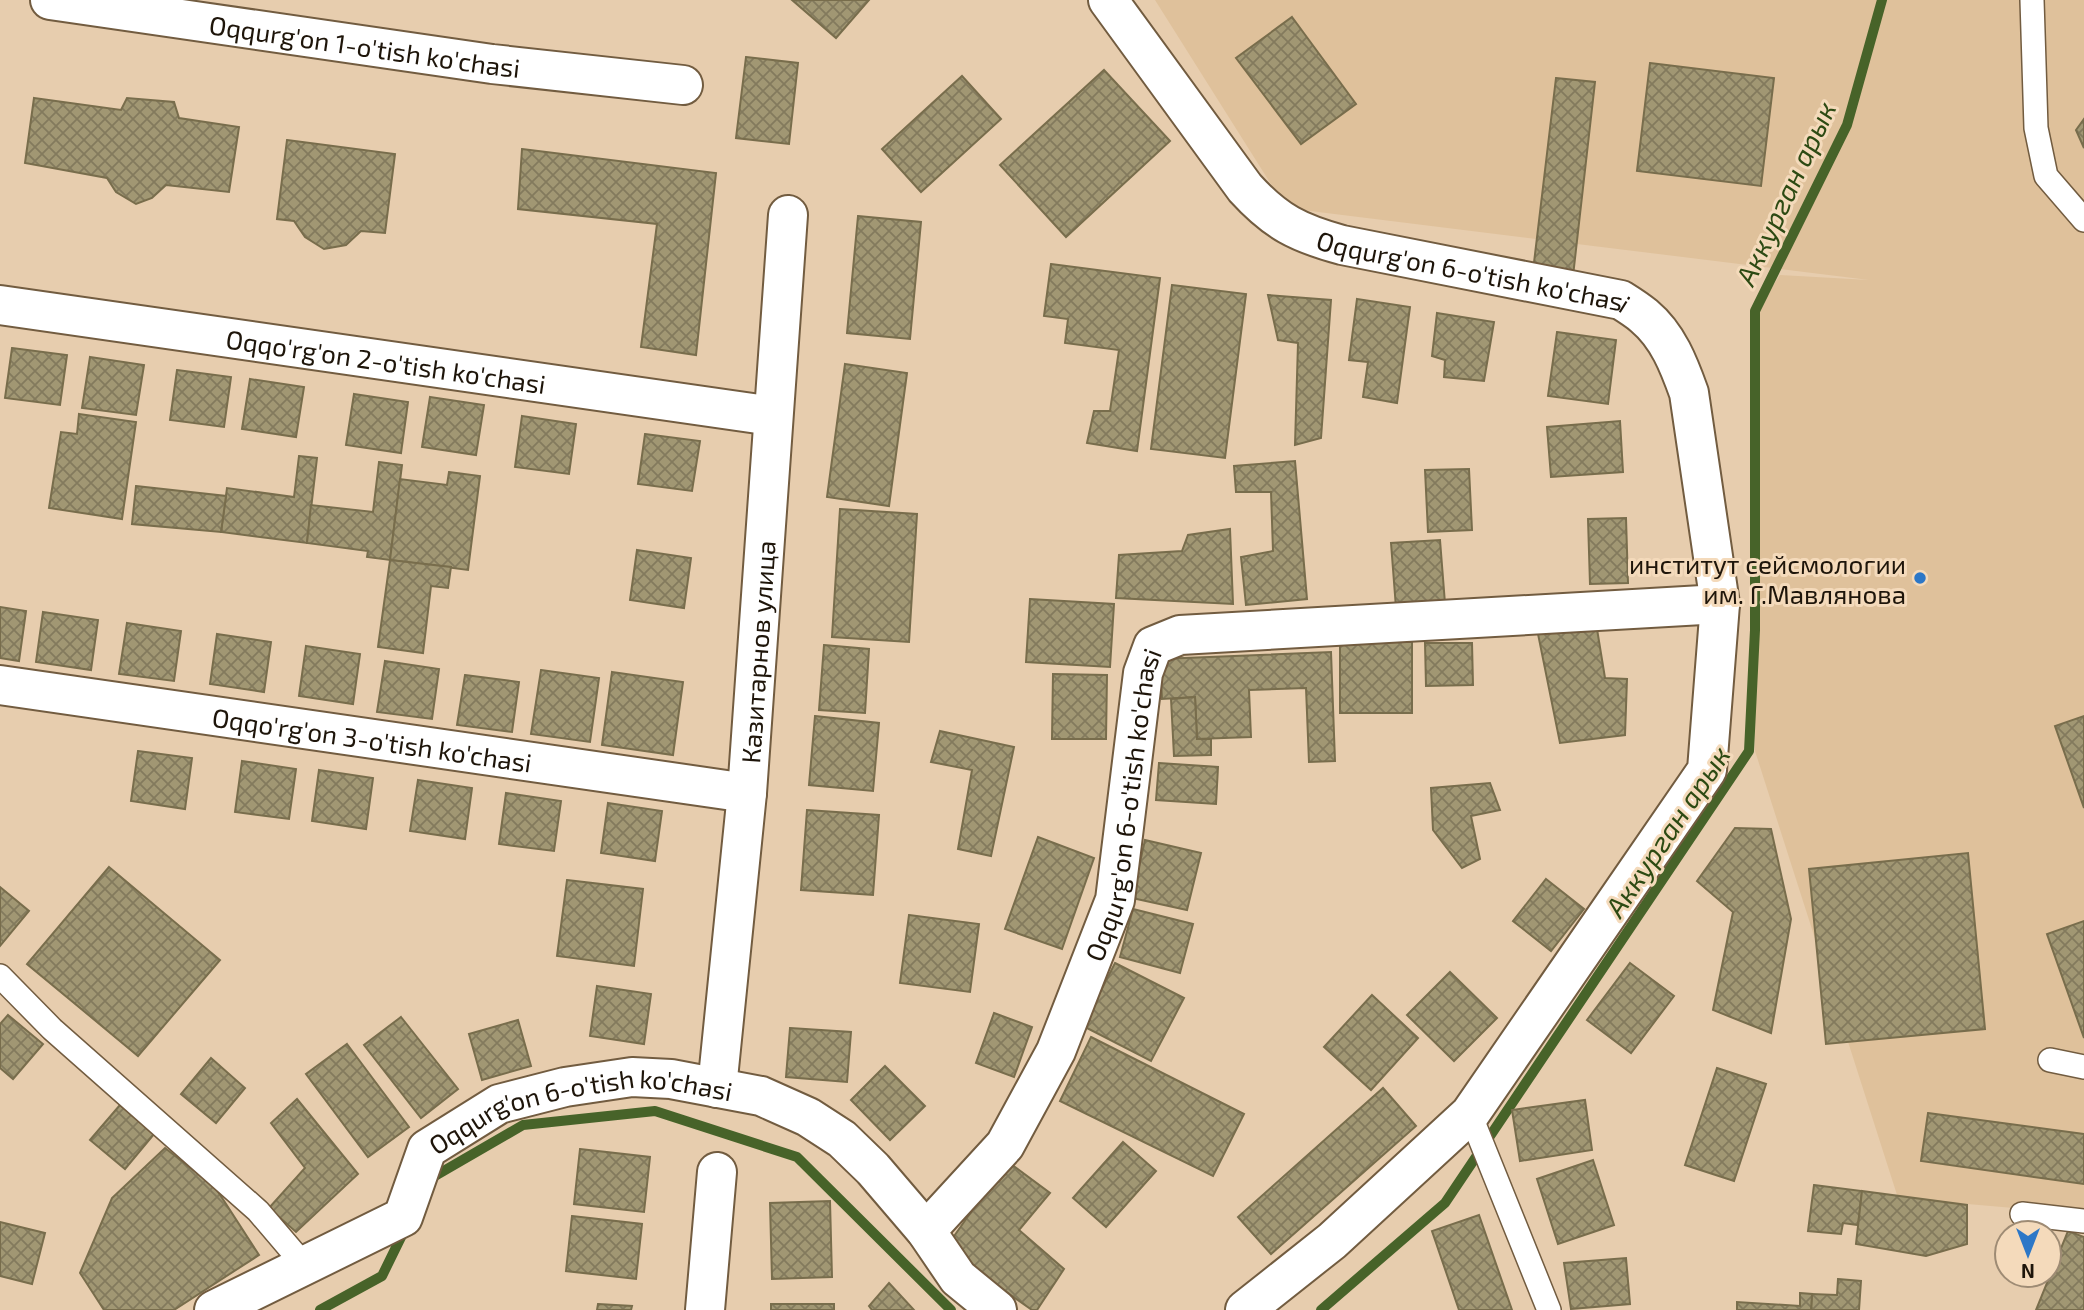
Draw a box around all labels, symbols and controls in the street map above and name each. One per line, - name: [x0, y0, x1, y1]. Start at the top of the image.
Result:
- street label: Oqqurg'on 1-o'tish ko'chasi: [207, 8, 522, 82]
- water label: Аккурган арык: [1727, 96, 1842, 291]
- street label: Oqqurg'on 6-o'tish ko'chasi: [1313, 223, 1637, 318]
- street label: Oqqo'rg'on 2-o'tish ko'chasi: [224, 322, 548, 399]
- street label: Казитарнов улица: [734, 539, 780, 764]
- place label: институт сейсмологии им. Г.Мавлянова: [1629, 548, 1906, 609]
- marker: институт сейсмологии им. Г.Мавлянова: [1912, 570, 1928, 586]
- street label: Oqqurg'on 6-o'tish ko'chasi: [1077, 644, 1166, 965]
- street label: Oqqo'rg'on 3-o'tish ko'chasi: [210, 700, 534, 777]
- water label: Аккурган арык: [1597, 739, 1737, 924]
- street label: Oqqurg'on 6-o'tish ko'chasi: [422, 1061, 735, 1160]
- north arrow: [1993, 1219, 2063, 1289]
- text: N: [2021, 1260, 2035, 1283]

